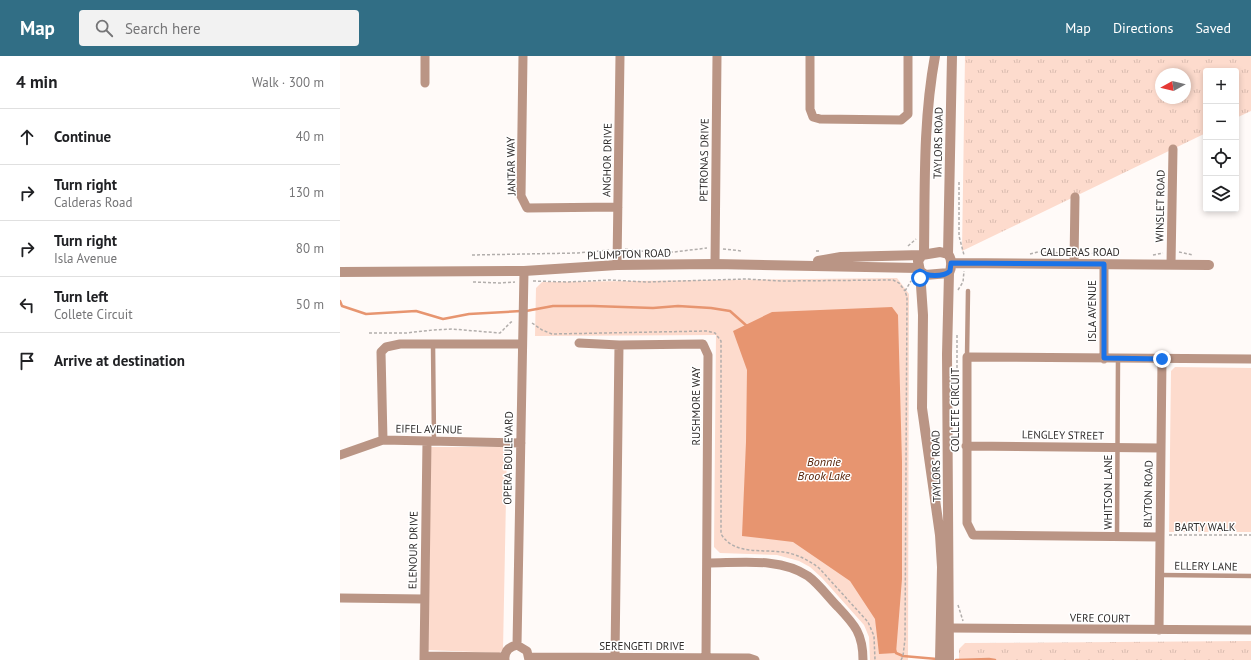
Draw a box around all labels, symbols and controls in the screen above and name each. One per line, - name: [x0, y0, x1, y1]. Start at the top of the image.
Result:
- search box: [79, 10, 359, 46]
- text: Map: [20, 16, 55, 40]
- icon: search: [93, 17, 115, 39]
- text: Search here: [125, 19, 201, 38]
- text: Map: [1065, 19, 1091, 37]
- text: Directions: [1113, 19, 1173, 37]
- text: Saved: [1195, 19, 1231, 37]
- north arrow: [1155, 68, 1191, 104]
- map controls: [1203, 68, 1239, 212]
- button: +: [1203, 68, 1239, 104]
- text: 4 min: [16, 71, 57, 93]
- text: Walk · 300 m: [252, 74, 324, 91]
- button: −: [1203, 104, 1239, 140]
- street label: TAYLORS ROAD: [930, 107, 946, 179]
- street label: PETRONAS DRIVE: [696, 118, 712, 202]
- street label: ANGHOR DRIVE: [599, 123, 615, 197]
- icon: ahead: [16, 126, 38, 148]
- text: Continue: [54, 127, 111, 146]
- text: 40 m: [296, 128, 324, 145]
- street label: JANTAR WAY: [503, 136, 519, 196]
- button: locate: [1203, 140, 1239, 176]
- street label: WINSLET ROAD: [1152, 170, 1168, 242]
- text: Turn right: [54, 175, 117, 194]
- button: layers: [1203, 176, 1239, 212]
- icon: right: [16, 182, 38, 204]
- text: 130 m: [289, 184, 324, 201]
- text: Calderas Road: [54, 194, 132, 211]
- text: Turn right: [54, 231, 117, 250]
- icon: right: [16, 238, 38, 260]
- text: 80 m: [296, 240, 324, 257]
- street label: CALDERAS ROAD: [1040, 245, 1120, 259]
- street label: PLUMPTON ROAD: [587, 246, 671, 262]
- text: Isla Avenue: [54, 250, 117, 267]
- route start: [911, 269, 929, 287]
- street label: ISLA AVENUE: [1085, 280, 1099, 342]
- text: Turn left: [54, 287, 108, 306]
- icon: left: [16, 294, 38, 316]
- text: 50 m: [296, 296, 324, 313]
- text: Collete Circuit: [54, 306, 133, 323]
- icon: arrive: [16, 350, 38, 372]
- route end: [1153, 350, 1171, 368]
- text: Arrive at destination: [54, 351, 185, 370]
- street label: RUSHMORE WAY: [689, 366, 703, 445]
- street label: COLLETE CIRCUIT: [948, 368, 962, 452]
- street label: OPERA BOULEVARD: [500, 411, 516, 505]
- street label: EIFEL AVENUE: [395, 421, 463, 437]
- street label: LENGLEY STREET: [1022, 427, 1104, 443]
- street label: TAYLORS ROAD: [928, 430, 944, 502]
- water label: Bonnie Brook Lake: [798, 454, 851, 483]
- street label: WHITSON LANE: [1101, 454, 1115, 530]
- street label: BLYTON ROAD: [1140, 460, 1156, 528]
- street label: ELENOUR DRIVE: [405, 511, 421, 589]
- street label: BARTY WALK: [1175, 520, 1236, 534]
- street label: ELLERY LANE: [1174, 558, 1238, 574]
- street label: VERE COURT: [1069, 610, 1130, 626]
- street label: SERENGETI DRIVE: [599, 639, 685, 653]

